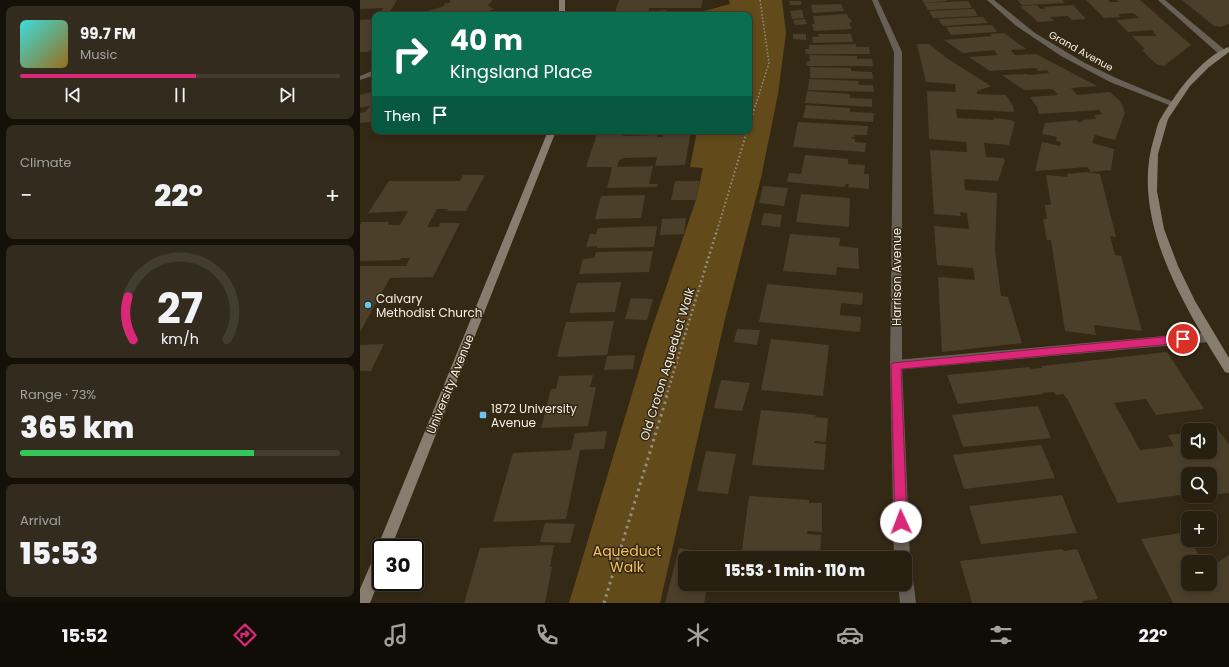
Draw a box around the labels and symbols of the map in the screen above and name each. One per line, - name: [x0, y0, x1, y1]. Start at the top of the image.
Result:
- street label: Grand Avenue: [1046, 27, 1116, 75]
- street label: Harrison Avenue: [888, 228, 905, 326]
- street label: Old Croton Aqueduct Walk: [636, 285, 699, 443]
- place label: Calvary Methodist Church: [376, 290, 482, 321]
- marker: Calvary Methodist Church: [363, 300, 373, 310]
- pin: [1166, 322, 1200, 356]
- street label: University Avenue: [422, 332, 478, 436]
- place label: 1872 University Avenue: [491, 400, 577, 431]
- marker: 1872 University Avenue: [478, 410, 488, 420]
- position arrow: [880, 501, 922, 543]
- speed limit sign: 30: [372, 539, 424, 591]
- park label: Aqueduct Walk: [593, 541, 661, 577]

